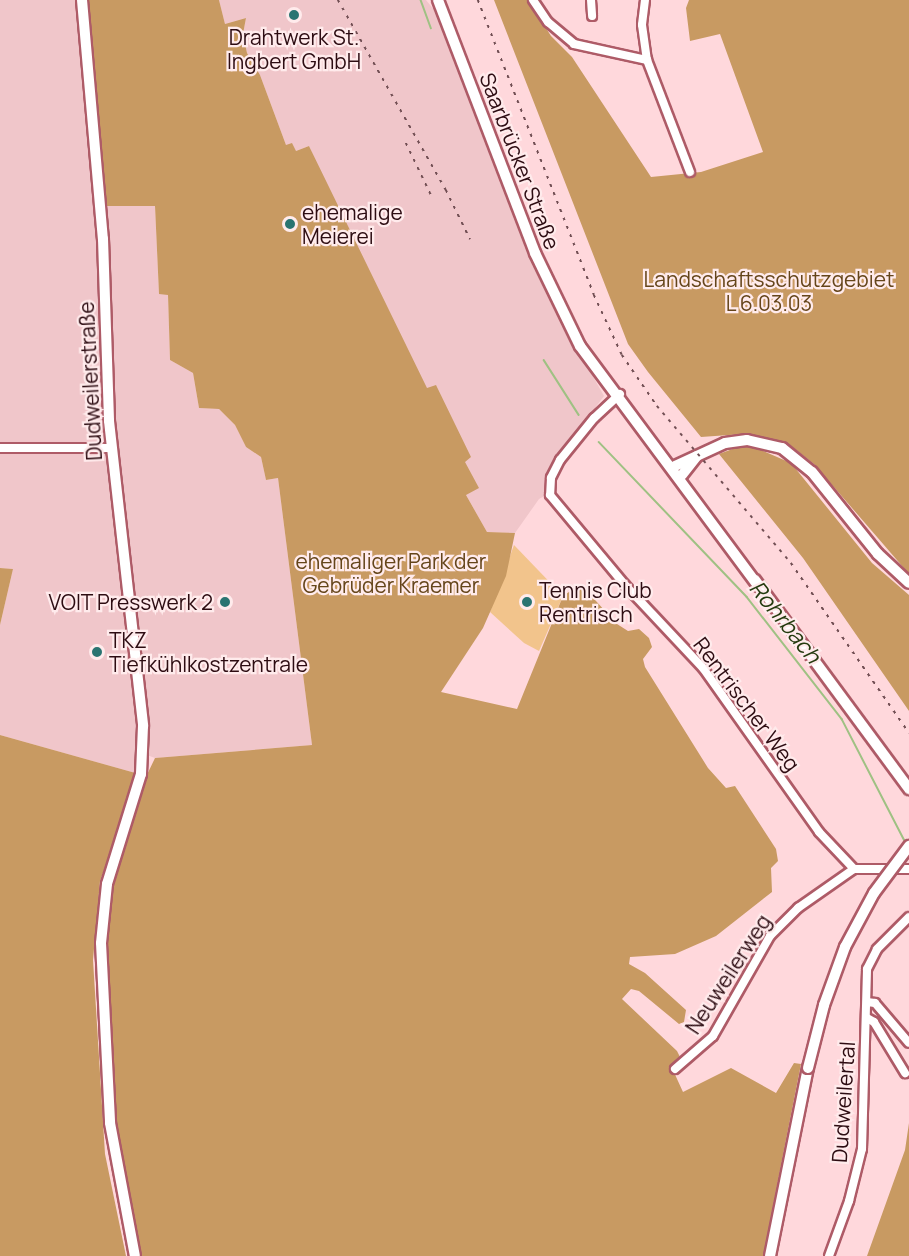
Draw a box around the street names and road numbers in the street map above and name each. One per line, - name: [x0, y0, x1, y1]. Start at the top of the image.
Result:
- street label: Saarbrücker Straße: [475, 69, 565, 253]
- street label: Dudweilerstraße: [73, 301, 107, 461]
- street label: Rentrischer Weg: [689, 632, 805, 776]
- street label: Neuweilerweg: [680, 910, 776, 1038]
- street label: Dudweilertal: [826, 1040, 860, 1164]

